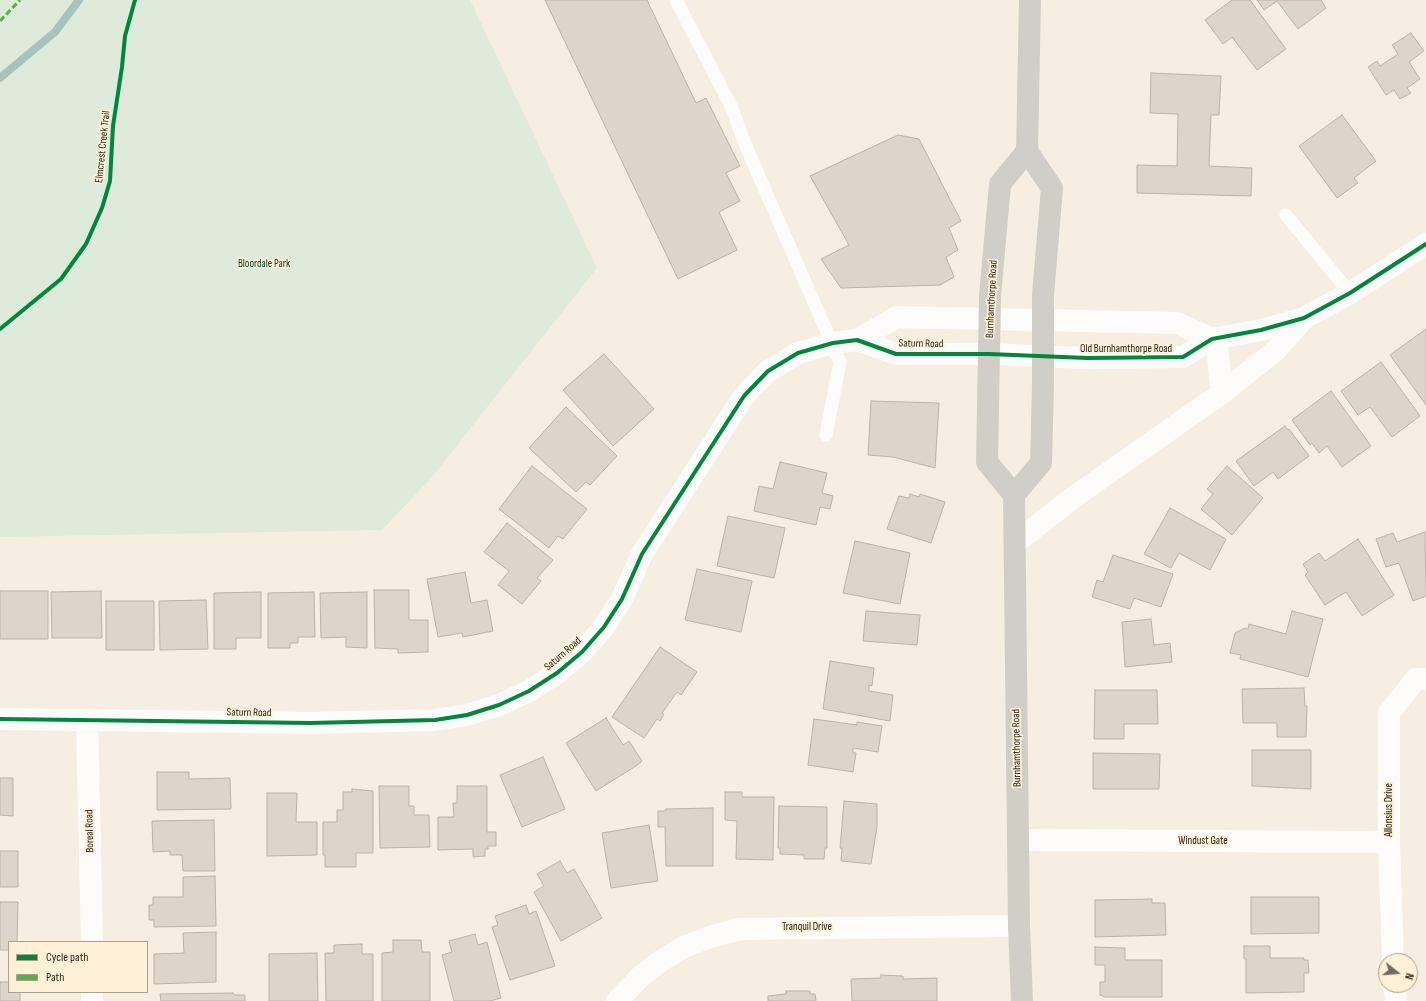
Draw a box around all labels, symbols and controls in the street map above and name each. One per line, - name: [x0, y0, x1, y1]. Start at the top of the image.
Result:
- street label: Elmcrest Creek Trail: [93, 110, 113, 184]
- park label: Bloordale Park: [238, 257, 290, 271]
- street label: Burnhamthorpe Road: [983, 260, 1001, 338]
- street label: Saturn Road: [898, 337, 944, 351]
- street label: Old Burnhamthorpe Road: [1080, 342, 1172, 356]
- street label: Saturn Road: [542, 634, 584, 674]
- street label: Saturn Road: [226, 706, 272, 720]
- street label: Burnhamthorpe Road: [1010, 709, 1024, 787]
- street label: Allonsius Drive: [1382, 783, 1396, 837]
- street label: Boreal Road: [83, 809, 97, 853]
- street label: Windust Gate: [1178, 834, 1228, 848]
- street label: Tranquil Drive: [782, 920, 832, 934]
- legend: [8, 941, 148, 993]
- text: Cycle path: [46, 950, 88, 965]
- north arrow: [1378, 953, 1418, 993]
- text: Path: [46, 970, 64, 985]
- text: N: [1402, 972, 1416, 981]

